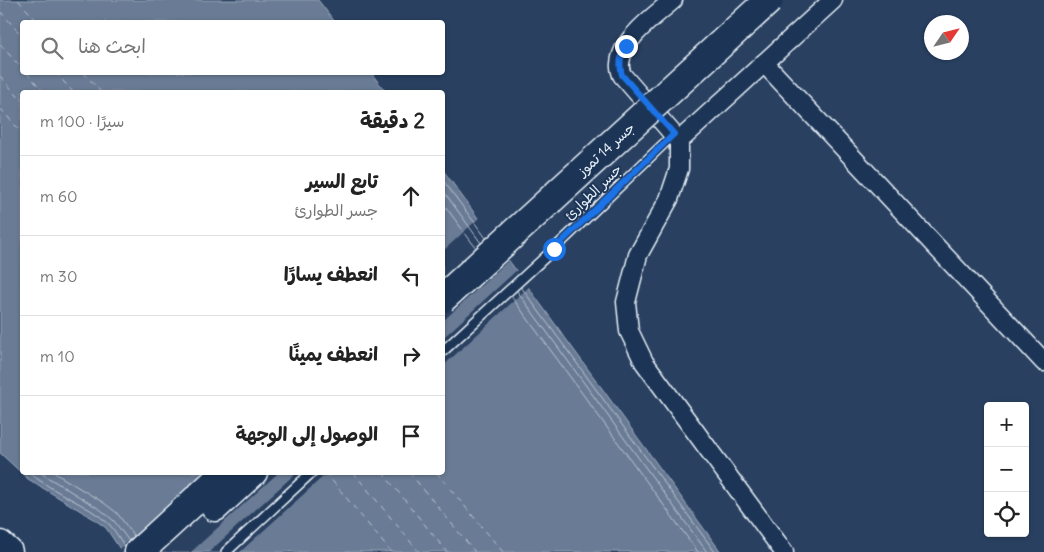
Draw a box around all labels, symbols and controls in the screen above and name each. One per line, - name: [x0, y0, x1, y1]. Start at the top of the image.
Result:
- north arrow: [924, 15, 969, 60]
- search box: [20, 20, 445, 75]
- icon: search: [38, 34, 66, 62]
- text: ابحث هنا: [78, 34, 146, 58]
- route end: [615, 35, 638, 58]
- text: 2 دقيقة: [360, 107, 425, 134]
- text: سيرًا · 100 m: [40, 111, 124, 131]
- street label: جسر 14 تموز: [573, 118, 639, 180]
- street label: جسر الطوارئ: [560, 160, 626, 224]
- text: تابع السير: [306, 169, 378, 193]
- icon: ahead: [397, 182, 425, 210]
- text: 60 m: [40, 186, 78, 206]
- text: جسر الطوارئ: [294, 200, 378, 220]
- route start: [543, 238, 566, 261]
- text: انعطف يسارًا: [284, 262, 378, 286]
- icon: left: [397, 262, 425, 290]
- text: 30 m: [40, 266, 77, 286]
- text: انعطف يمينًا: [289, 342, 378, 366]
- icon: right: [397, 342, 425, 370]
- text: 10 m: [40, 346, 75, 366]
- map controls: [984, 402, 1029, 537]
- button: +: [984, 402, 1029, 447]
- text: الوصول إلى الوجهة: [235, 422, 378, 446]
- icon: arrive: [397, 422, 425, 450]
- button: −: [984, 447, 1029, 492]
- button: locate: [984, 492, 1029, 537]

